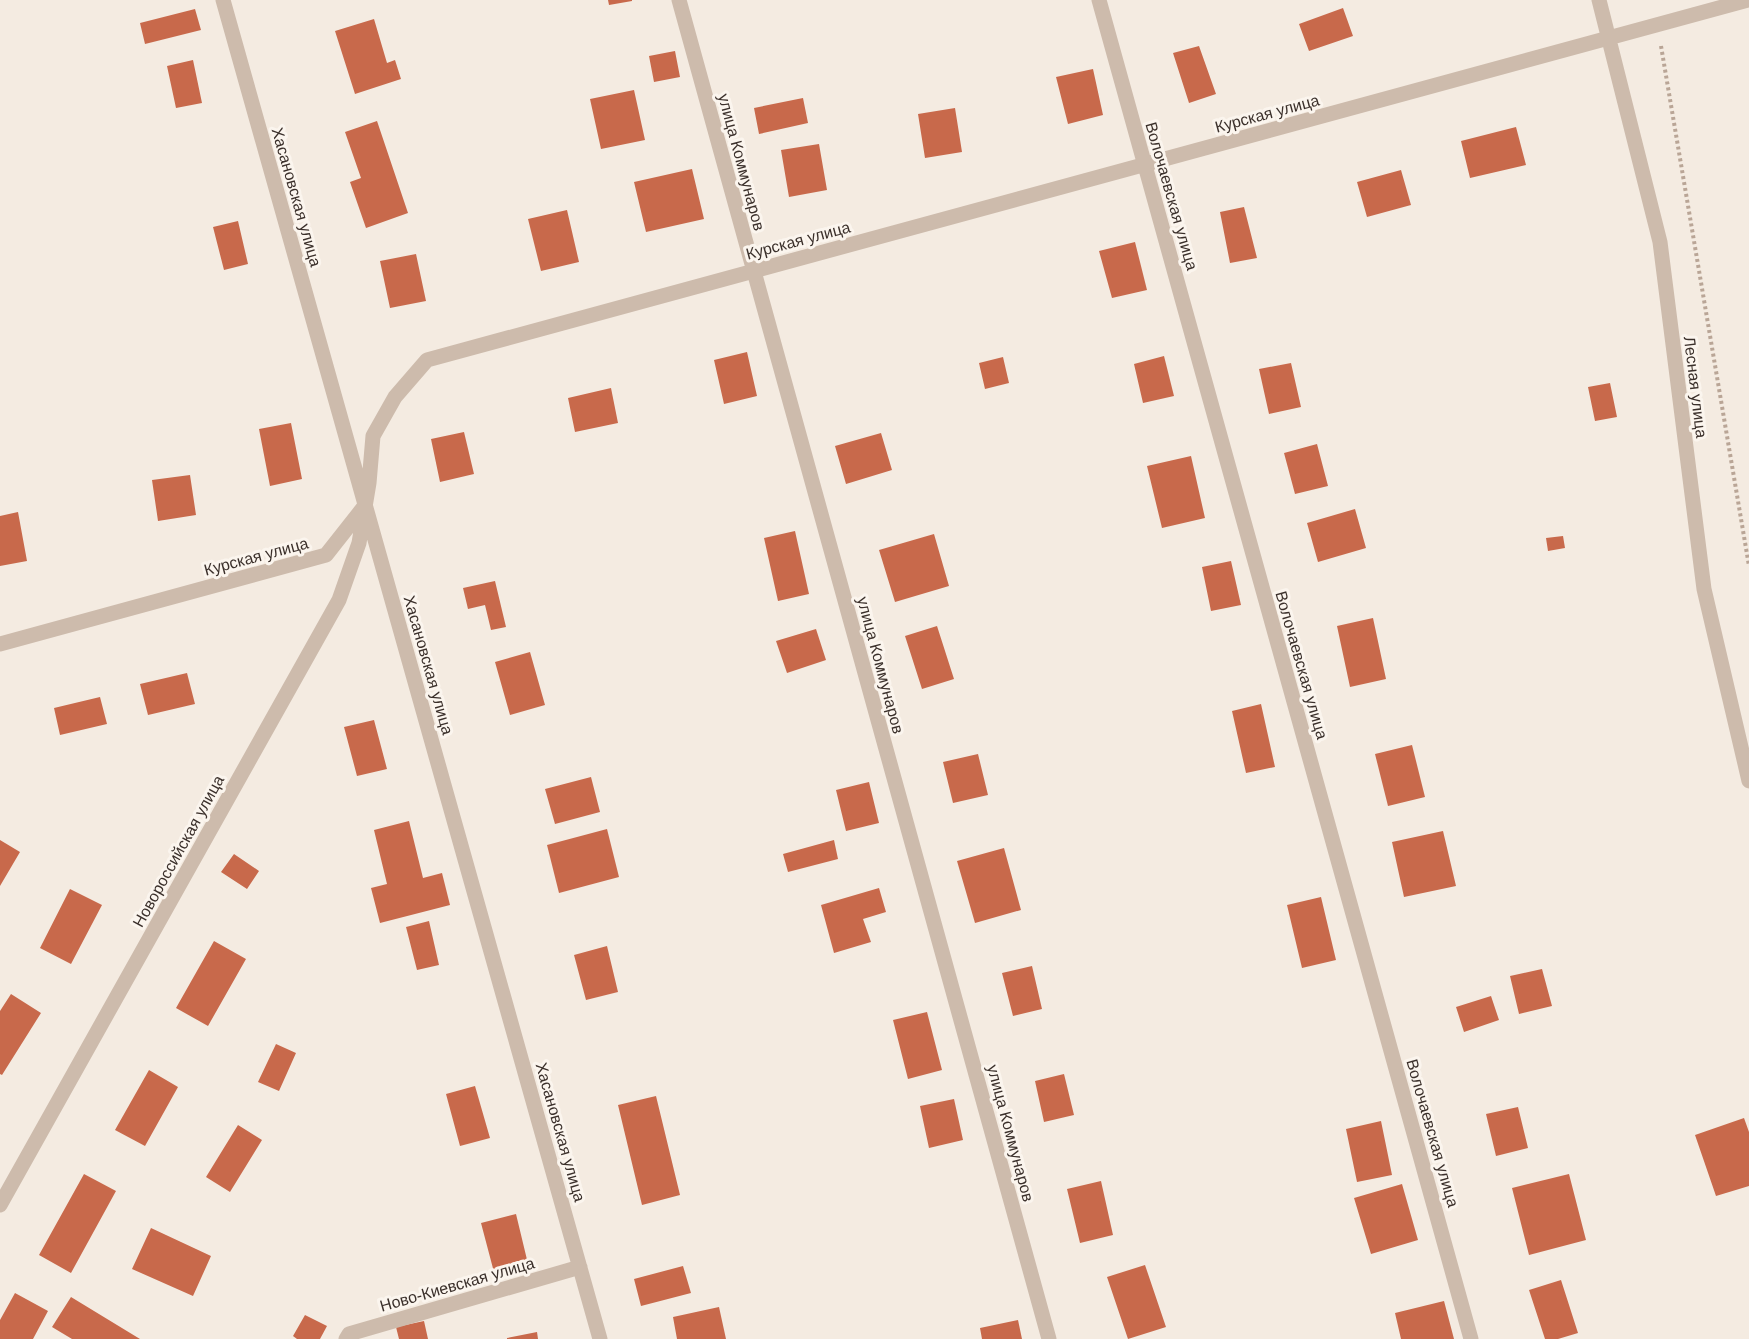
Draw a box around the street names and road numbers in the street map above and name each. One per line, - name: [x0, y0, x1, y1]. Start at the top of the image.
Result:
- street label: Курская улица: [1213, 91, 1321, 136]
- street label: улица Коммунаров: [715, 92, 768, 232]
- street label: Волочаевская улица: [1142, 120, 1201, 272]
- street label: Хасановская улица: [269, 126, 325, 269]
- street label: Курская улица: [744, 218, 852, 263]
- street label: Лесная улица: [1681, 335, 1710, 439]
- street label: Курская улица: [202, 534, 310, 579]
- street label: Волочаевская улица: [1272, 589, 1331, 741]
- street label: Хасановская улица: [401, 594, 457, 737]
- street label: улица Коммунаров: [854, 595, 907, 735]
- street label: Новороссийская улица: [130, 772, 227, 930]
- street label: Волочаевская улица: [1403, 1057, 1462, 1209]
- street label: Хасановская улица: [533, 1061, 589, 1204]
- street label: улица Коммунаров: [984, 1063, 1037, 1203]
- street label: Ново-Киевская улица: [378, 1254, 536, 1315]

